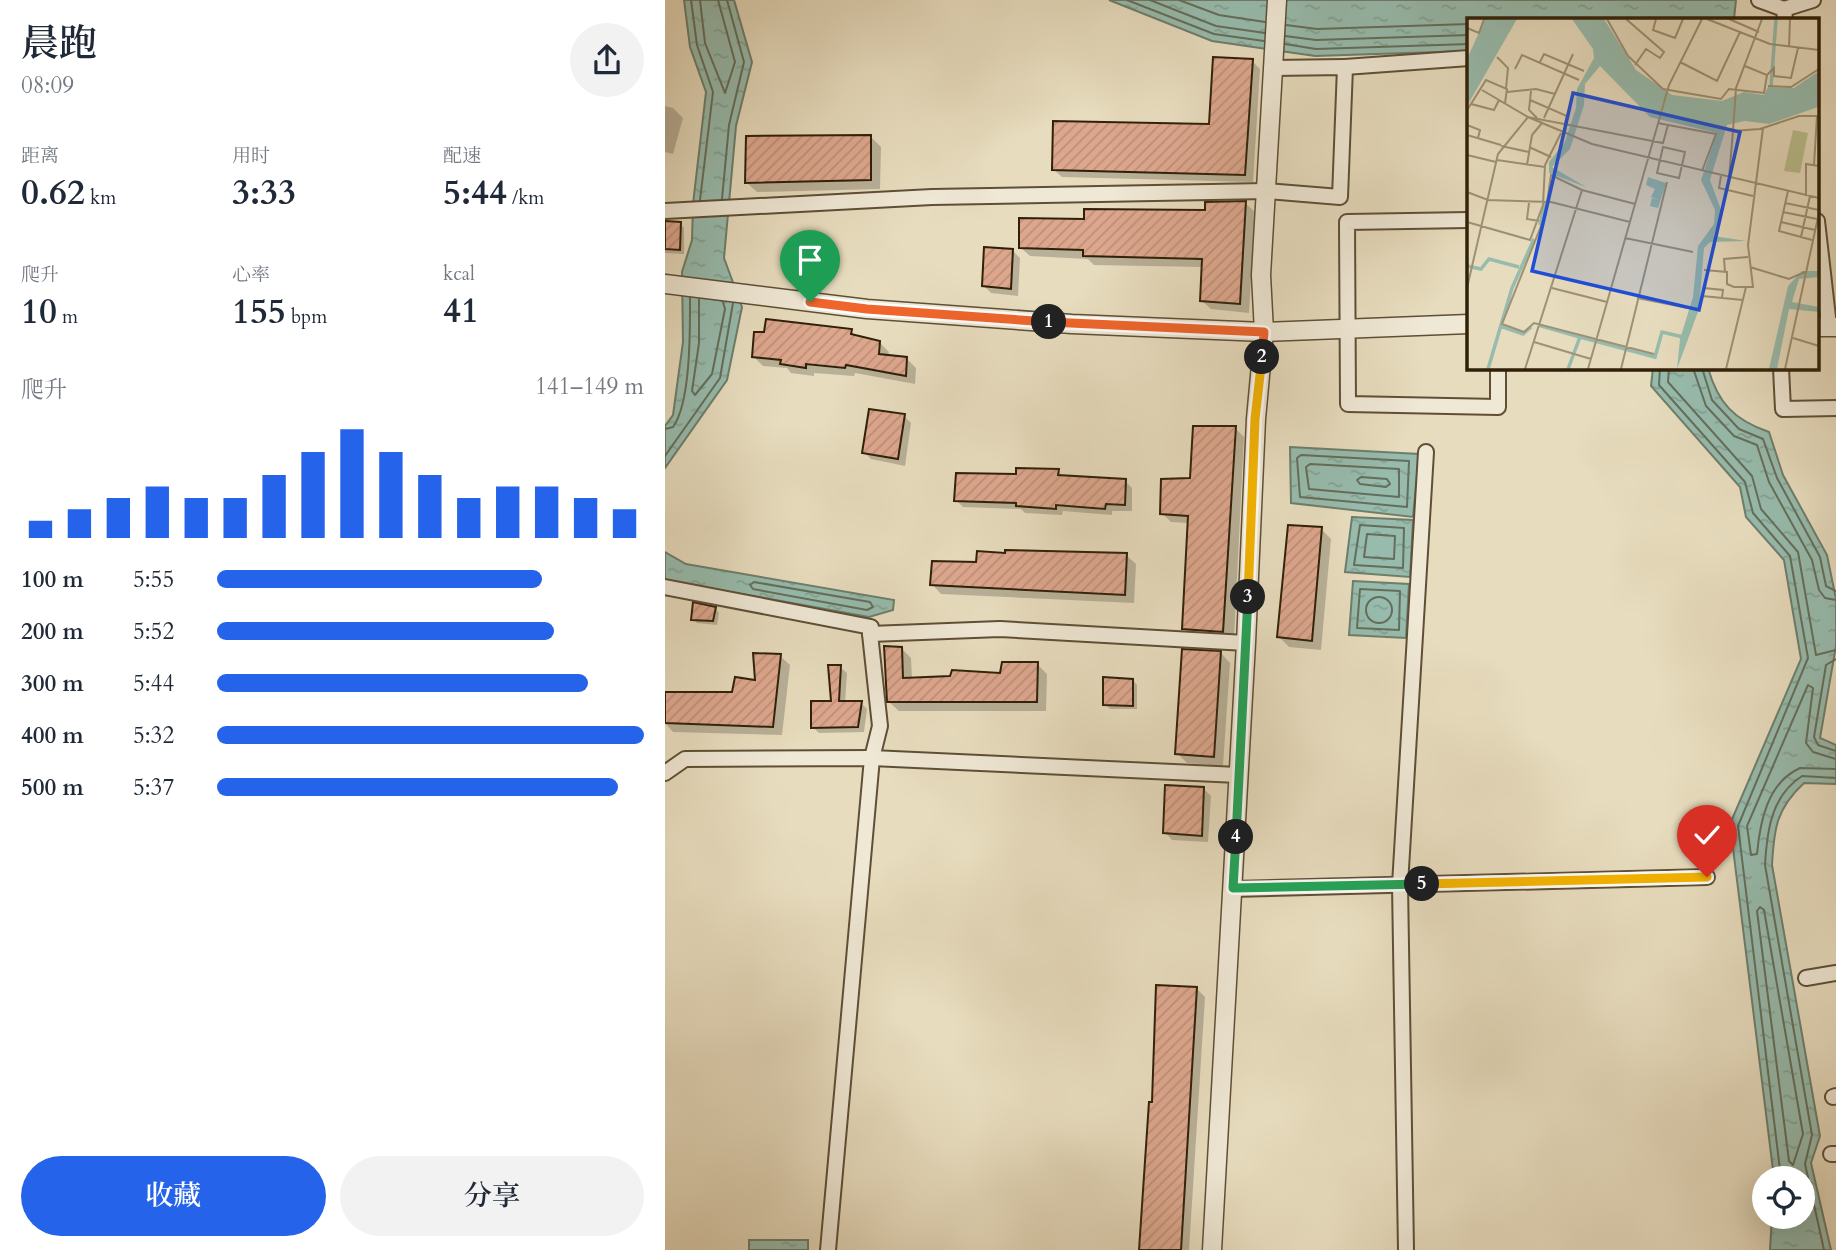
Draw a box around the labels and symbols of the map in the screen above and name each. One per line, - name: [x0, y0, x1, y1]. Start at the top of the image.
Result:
- inset map: [1467, 18, 1819, 369]
- pin: [780, 230, 840, 302]
- pin: 1: [1031, 304, 1067, 340]
- pin: 2: [1245, 340, 1279, 374]
- pin: 3: [1231, 580, 1265, 614]
- pin: [1677, 805, 1737, 877]
- pin: 4: [1219, 820, 1253, 854]
- pin: 5: [1405, 866, 1439, 902]

